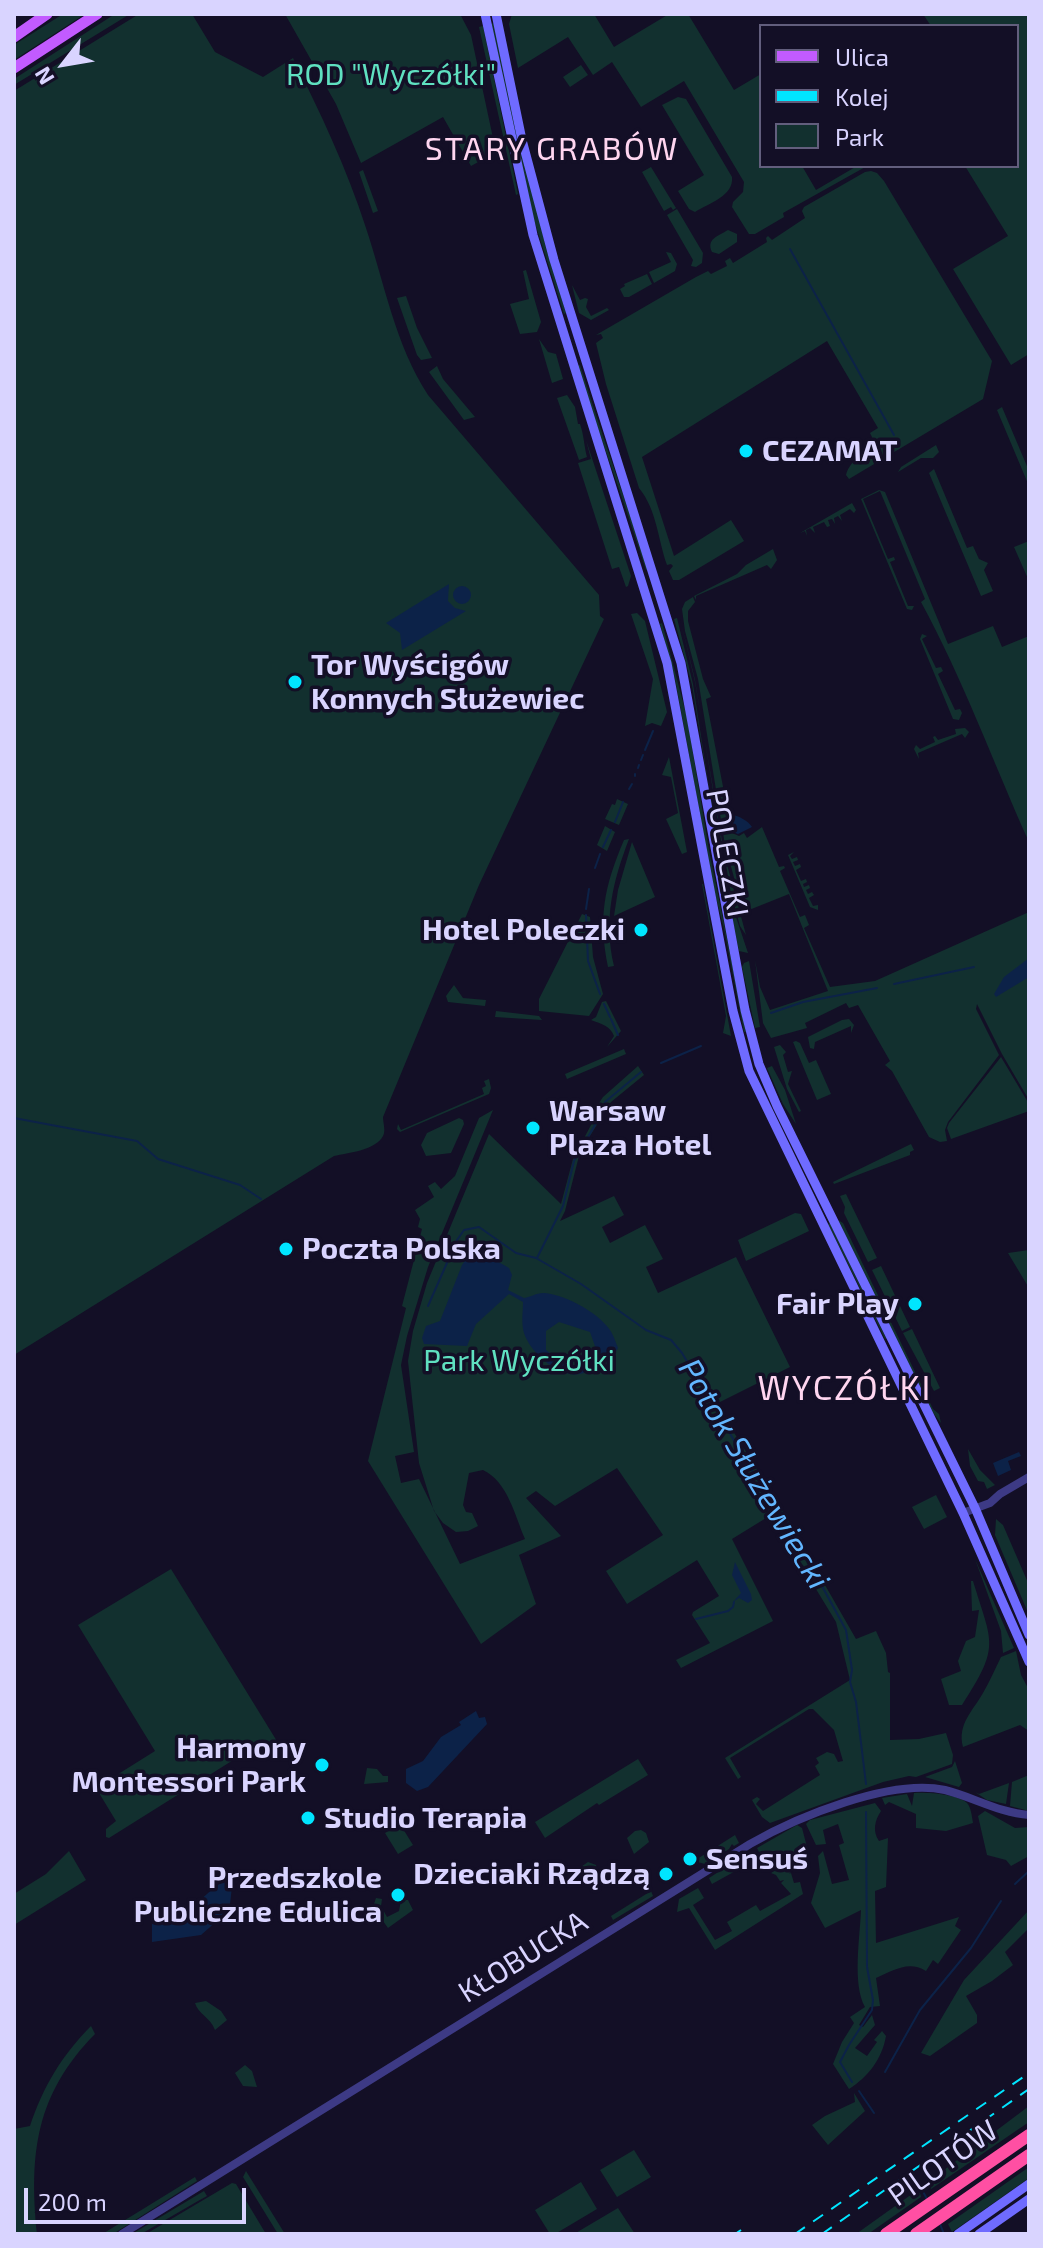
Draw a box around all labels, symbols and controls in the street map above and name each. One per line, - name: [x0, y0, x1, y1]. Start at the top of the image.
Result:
- north arrow: [24, 24, 104, 104]
- legend: [759, 24, 1019, 168]
- text: Ulica: [835, 42, 889, 71]
- park label: ROD "Wyczółki": [286, 57, 496, 93]
- text: N: [28, 63, 59, 90]
- text: Kolej: [835, 82, 889, 111]
- text: Park: [835, 122, 884, 151]
- district label: STARY GRABÓW: [425, 130, 679, 168]
- place label: CEZAMAT: [762, 433, 897, 469]
- marker: CEZAMAT: [737, 442, 755, 460]
- place label: Tor Wyścigów Konnych Służewiec: [311, 647, 584, 718]
- marker: Tor Wyścigów Konnych Służewiec: [286, 673, 304, 691]
- street label: POLECZKI: [698, 786, 756, 920]
- place label: Hotel Poleczki: [422, 912, 625, 948]
- marker: Hotel Poleczki: [632, 921, 650, 939]
- place label: Warsaw Plaza Hotel: [549, 1093, 711, 1164]
- marker: Warsaw Plaza Hotel: [524, 1119, 542, 1137]
- place label: Poczta Polska: [302, 1231, 501, 1267]
- marker: Poczta Polska: [277, 1240, 295, 1258]
- place label: Fair Play: [776, 1286, 899, 1322]
- marker: Fair Play: [906, 1295, 924, 1313]
- park label: Park Wyczółki: [423, 1343, 615, 1379]
- water label: Potok Służewiecki: [670, 1352, 838, 1596]
- district label: WYCZÓŁKI: [758, 1369, 932, 1409]
- place label: Harmony Montessori Park: [71, 1730, 306, 1800]
- marker: Harmony Montessori Park: [313, 1756, 331, 1774]
- place label: Studio Terapia: [324, 1800, 527, 1836]
- marker: Studio Terapia: [299, 1809, 317, 1827]
- place label: Sensuś: [706, 1841, 808, 1877]
- marker: Sensuś: [681, 1850, 699, 1868]
- place label: Dzieciaki Rządzą: [413, 1856, 650, 1892]
- place label: Przedszkole Publiczne Edulica: [134, 1860, 382, 1930]
- marker: Dzieciaki Rządzą: [657, 1865, 675, 1883]
- marker: Przedszkole Publiczne Edulica: [389, 1886, 407, 1904]
- street label: KŁOBUCKA: [452, 1903, 594, 2011]
- street label: PILOTÓW: [881, 2112, 1005, 2214]
- scale bar: [28, 2172, 250, 2222]
- text: 200 m: [38, 2187, 107, 2216]

